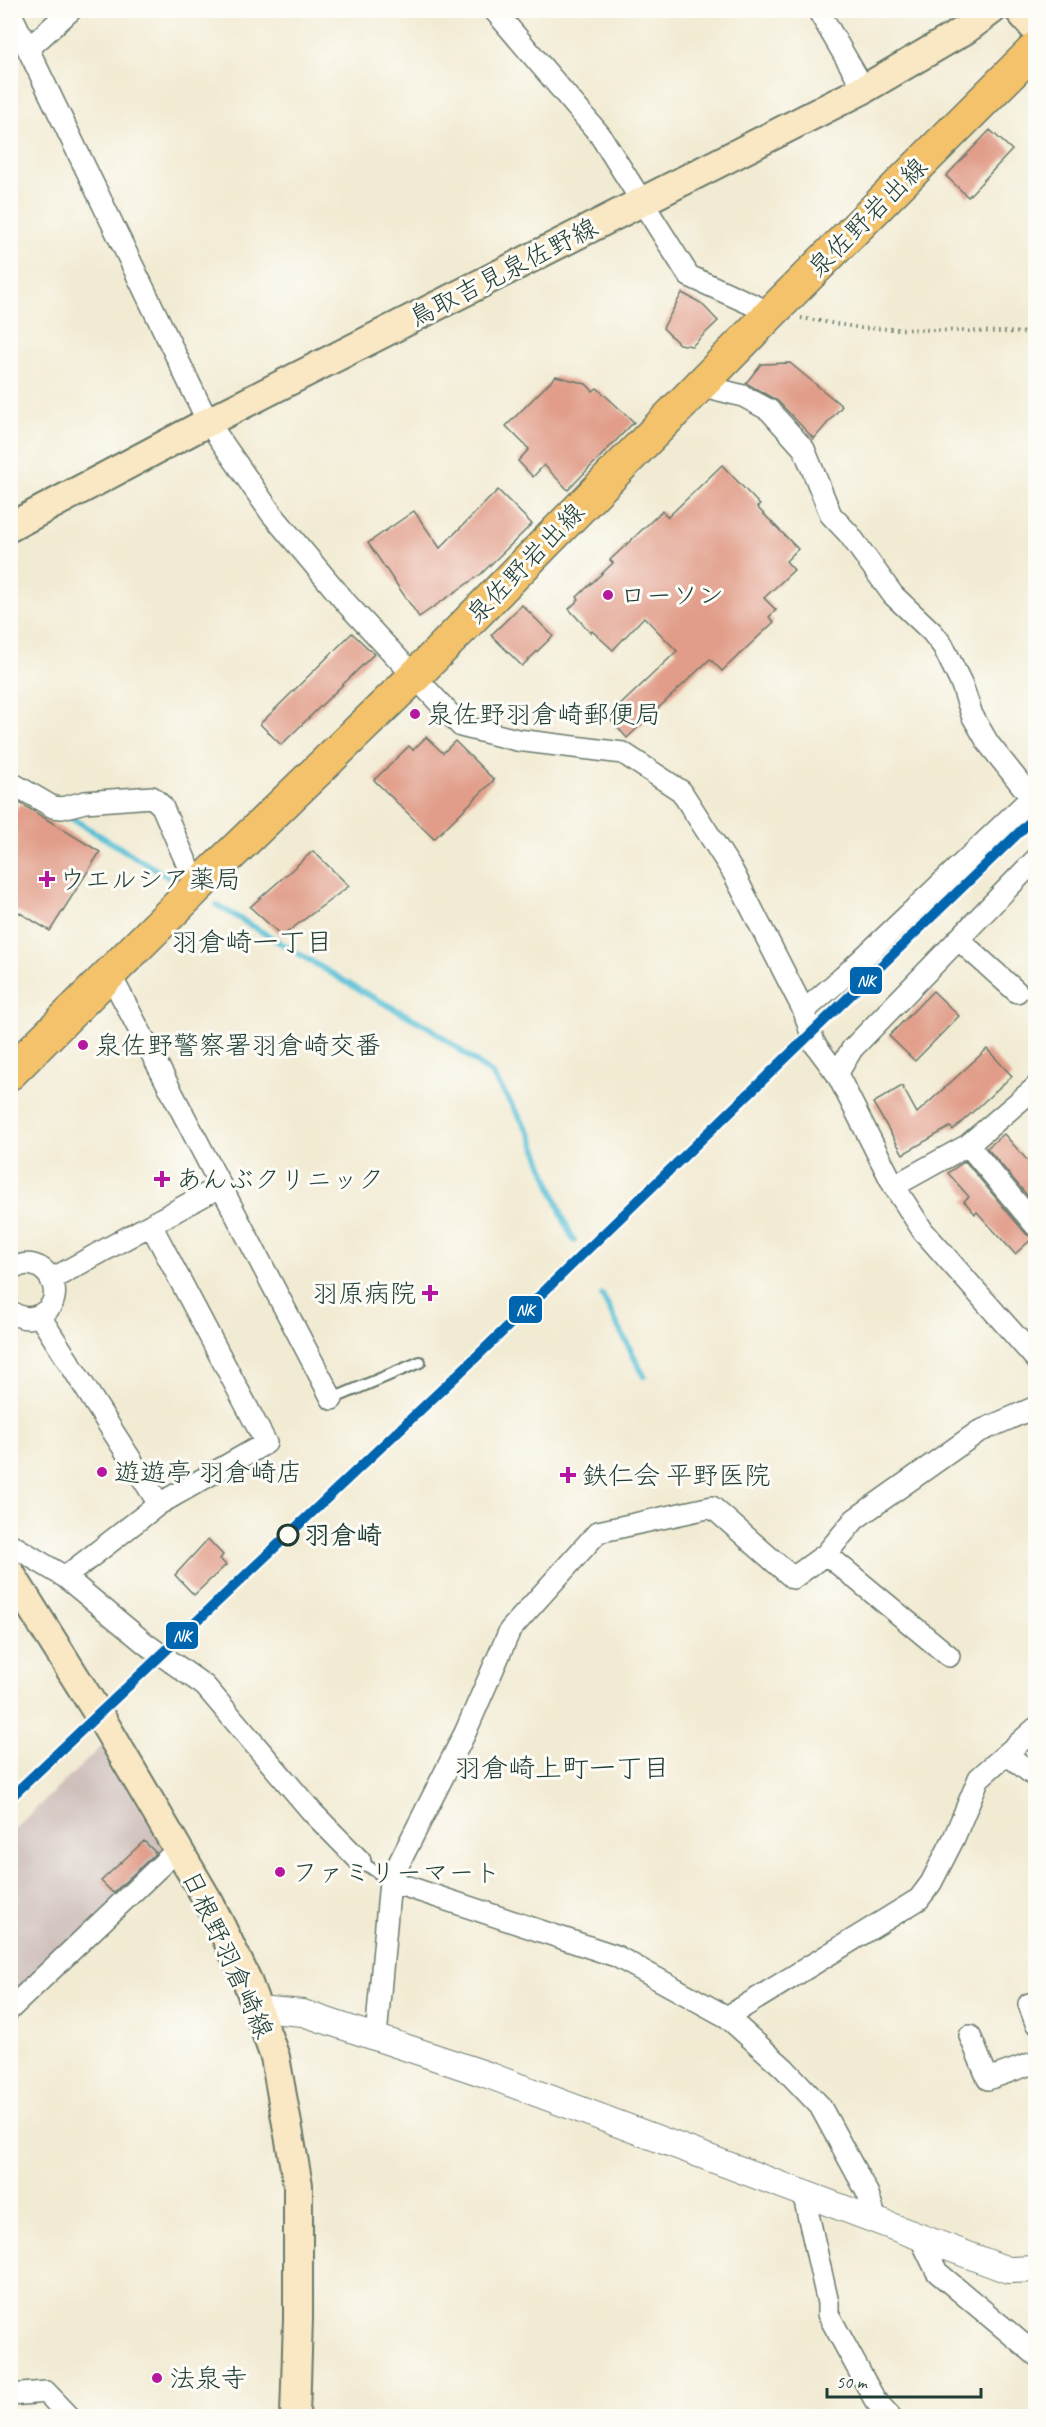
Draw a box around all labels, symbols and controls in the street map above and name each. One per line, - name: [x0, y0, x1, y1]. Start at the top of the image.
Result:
- street label: 泉佐野岩出線: [801, 151, 934, 284]
- street label: 鳥取吉見泉佐野線: [403, 211, 603, 334]
- street label: 泉佐野岩出線: [459, 496, 591, 631]
- place label: ローソン: [620, 579, 724, 612]
- marker: ローソン: [601, 588, 615, 602]
- place label: 泉佐野羽倉崎郵便局: [427, 698, 661, 731]
- marker: 泉佐野羽倉崎郵便局: [408, 707, 422, 721]
- place label: ウエルシア薬局: [59, 863, 241, 896]
- marker: ウエルシア薬局: [40, 872, 54, 886]
- district label: 羽倉崎一丁目: [171, 925, 333, 959]
- line badge: NK: [849, 966, 883, 995]
- text: NK: [857, 971, 878, 991]
- place label: 泉佐野警察署羽倉崎交番: [95, 1029, 381, 1062]
- marker: 泉佐野警察署羽倉崎交番: [76, 1038, 90, 1052]
- place label: あんぶクリニック: [176, 1163, 384, 1196]
- marker: あんぶクリニック: [153, 1170, 171, 1188]
- place label: 羽原病院: [312, 1277, 416, 1310]
- marker: 羽原病院: [421, 1284, 439, 1302]
- line badge: NK: [508, 1295, 543, 1324]
- text: NK: [516, 1300, 537, 1320]
- place label: 遊遊亭 羽倉崎店: [114, 1456, 302, 1489]
- place label: 鉄仁会 平野医院: [582, 1459, 770, 1492]
- marker: 遊遊亭 羽倉崎店: [95, 1465, 109, 1479]
- marker: 鉄仁会 平野医院: [559, 1466, 577, 1484]
- place label: 羽倉崎: [304, 1519, 382, 1552]
- marker: 羽倉崎: [277, 1524, 299, 1546]
- line badge: NK: [165, 1621, 199, 1650]
- text: NK: [173, 1626, 194, 1646]
- district label: 羽倉崎上町一丁目: [454, 1751, 670, 1785]
- place label: ファミリーマート: [292, 1856, 501, 1889]
- street label: 日根野羽倉崎線: [174, 1865, 281, 2044]
- marker: ファミリーマート: [273, 1865, 287, 1879]
- scale bar: [827, 2361, 982, 2399]
- place label: 法泉寺: [169, 2362, 247, 2395]
- marker: 法泉寺: [150, 2371, 164, 2385]
- text: 50 m: [836, 2371, 869, 2393]

